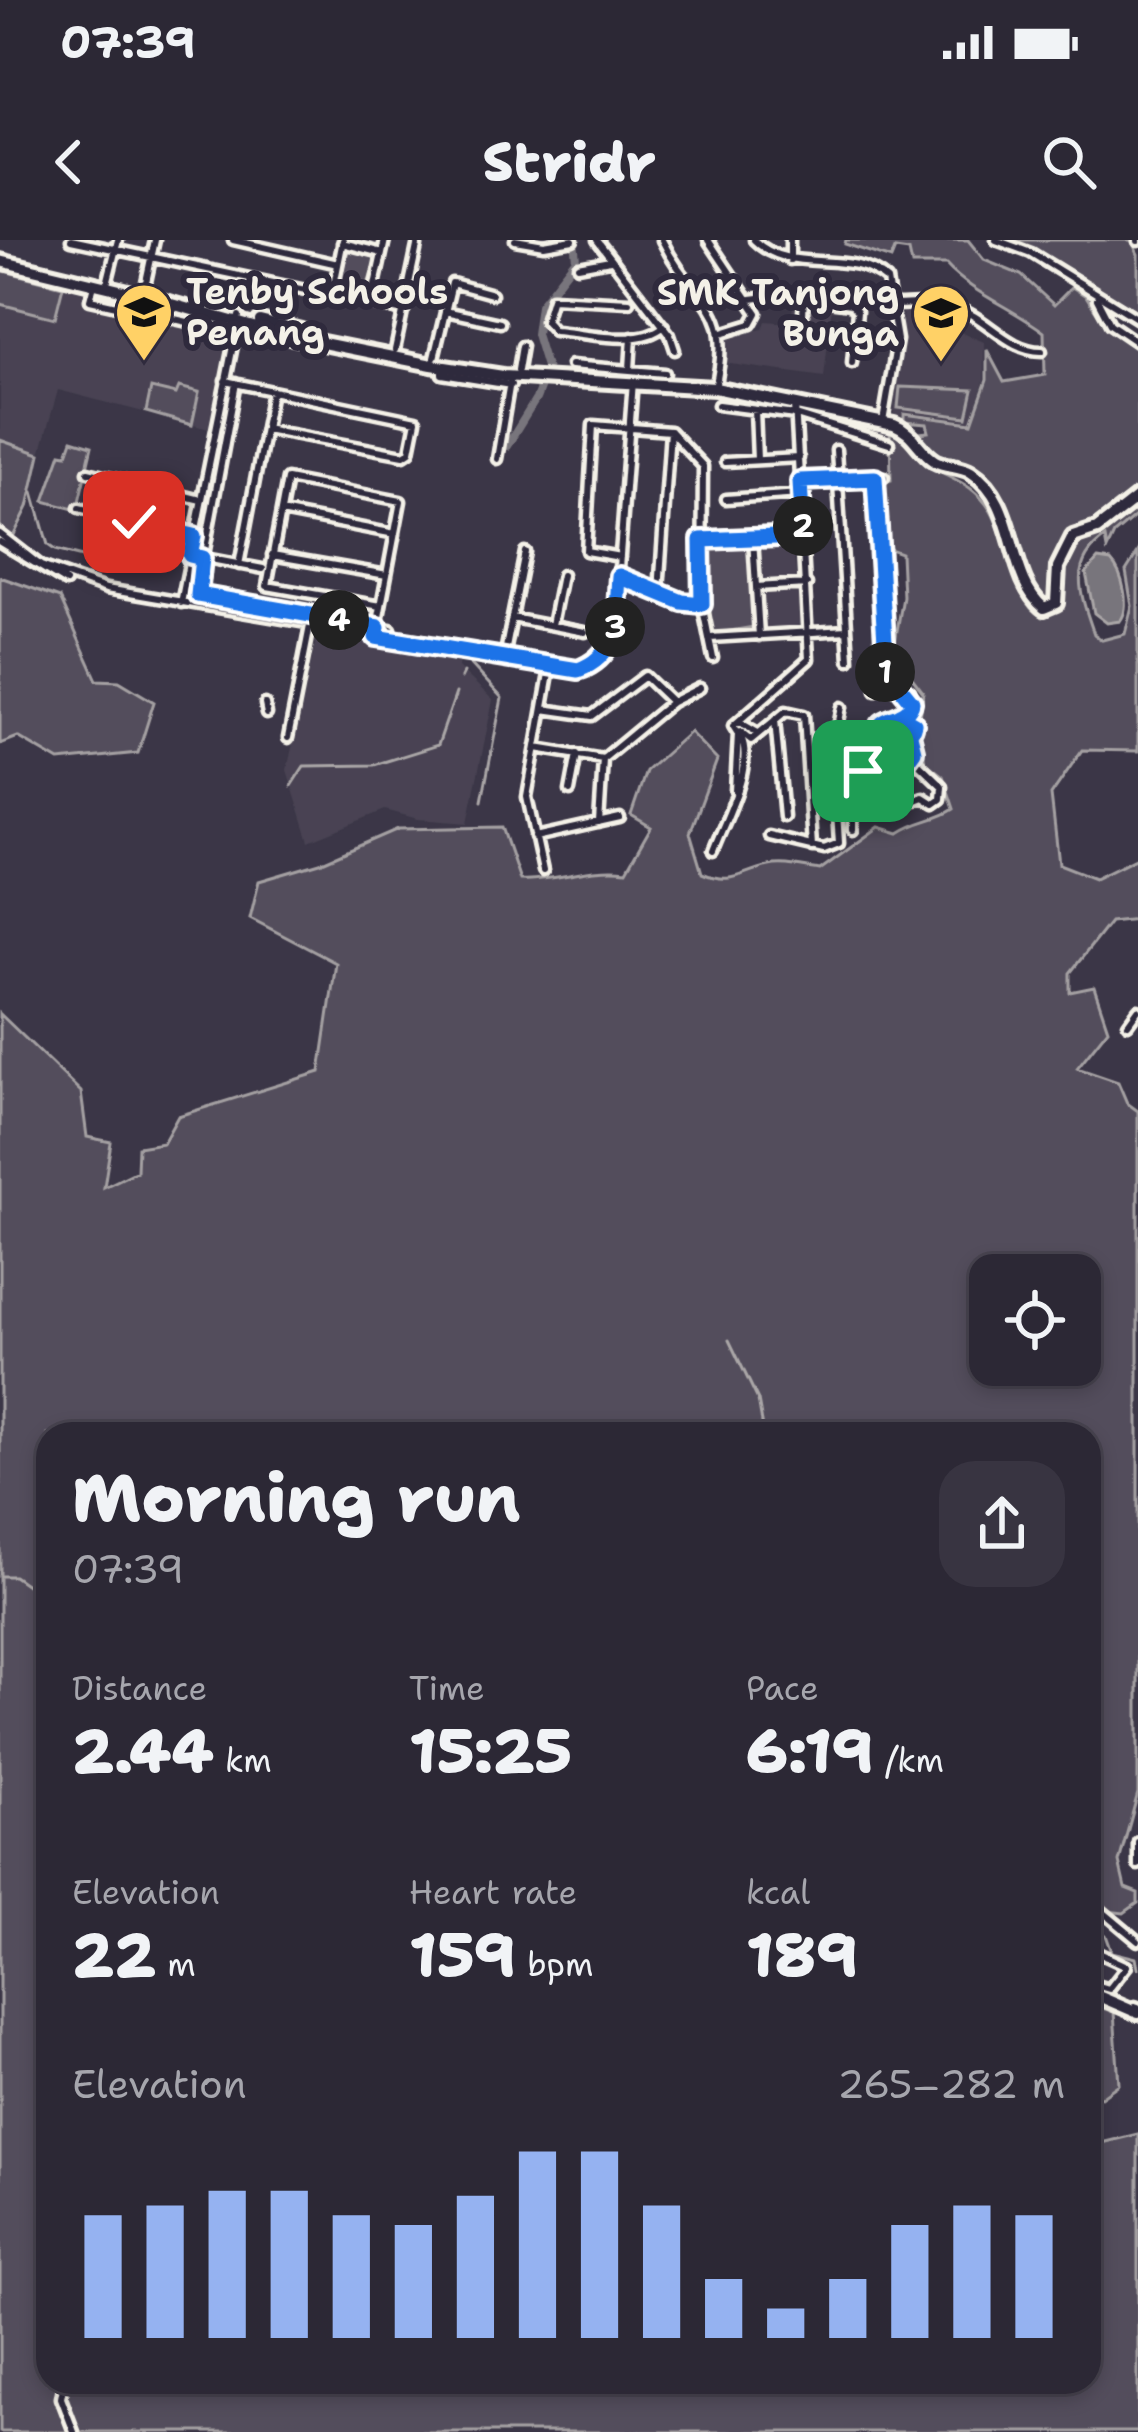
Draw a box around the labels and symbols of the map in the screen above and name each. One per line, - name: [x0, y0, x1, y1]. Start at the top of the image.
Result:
- place label: Tenby Schools Penang: [186, 267, 448, 357]
- place label: SMK Tanjong Bunga: [657, 268, 899, 358]
- school or university icon: Tenby Schools Penang: [113, 281, 175, 363]
- school or university icon: SMK Tanjong Bunga: [910, 282, 972, 364]
- pin: [83, 471, 185, 573]
- pin: 2: [773, 496, 833, 556]
- pin: 4: [309, 590, 369, 650]
- pin: 3: [585, 597, 645, 657]
- pin: 1: [855, 642, 915, 702]
- pin: [812, 720, 914, 822]

